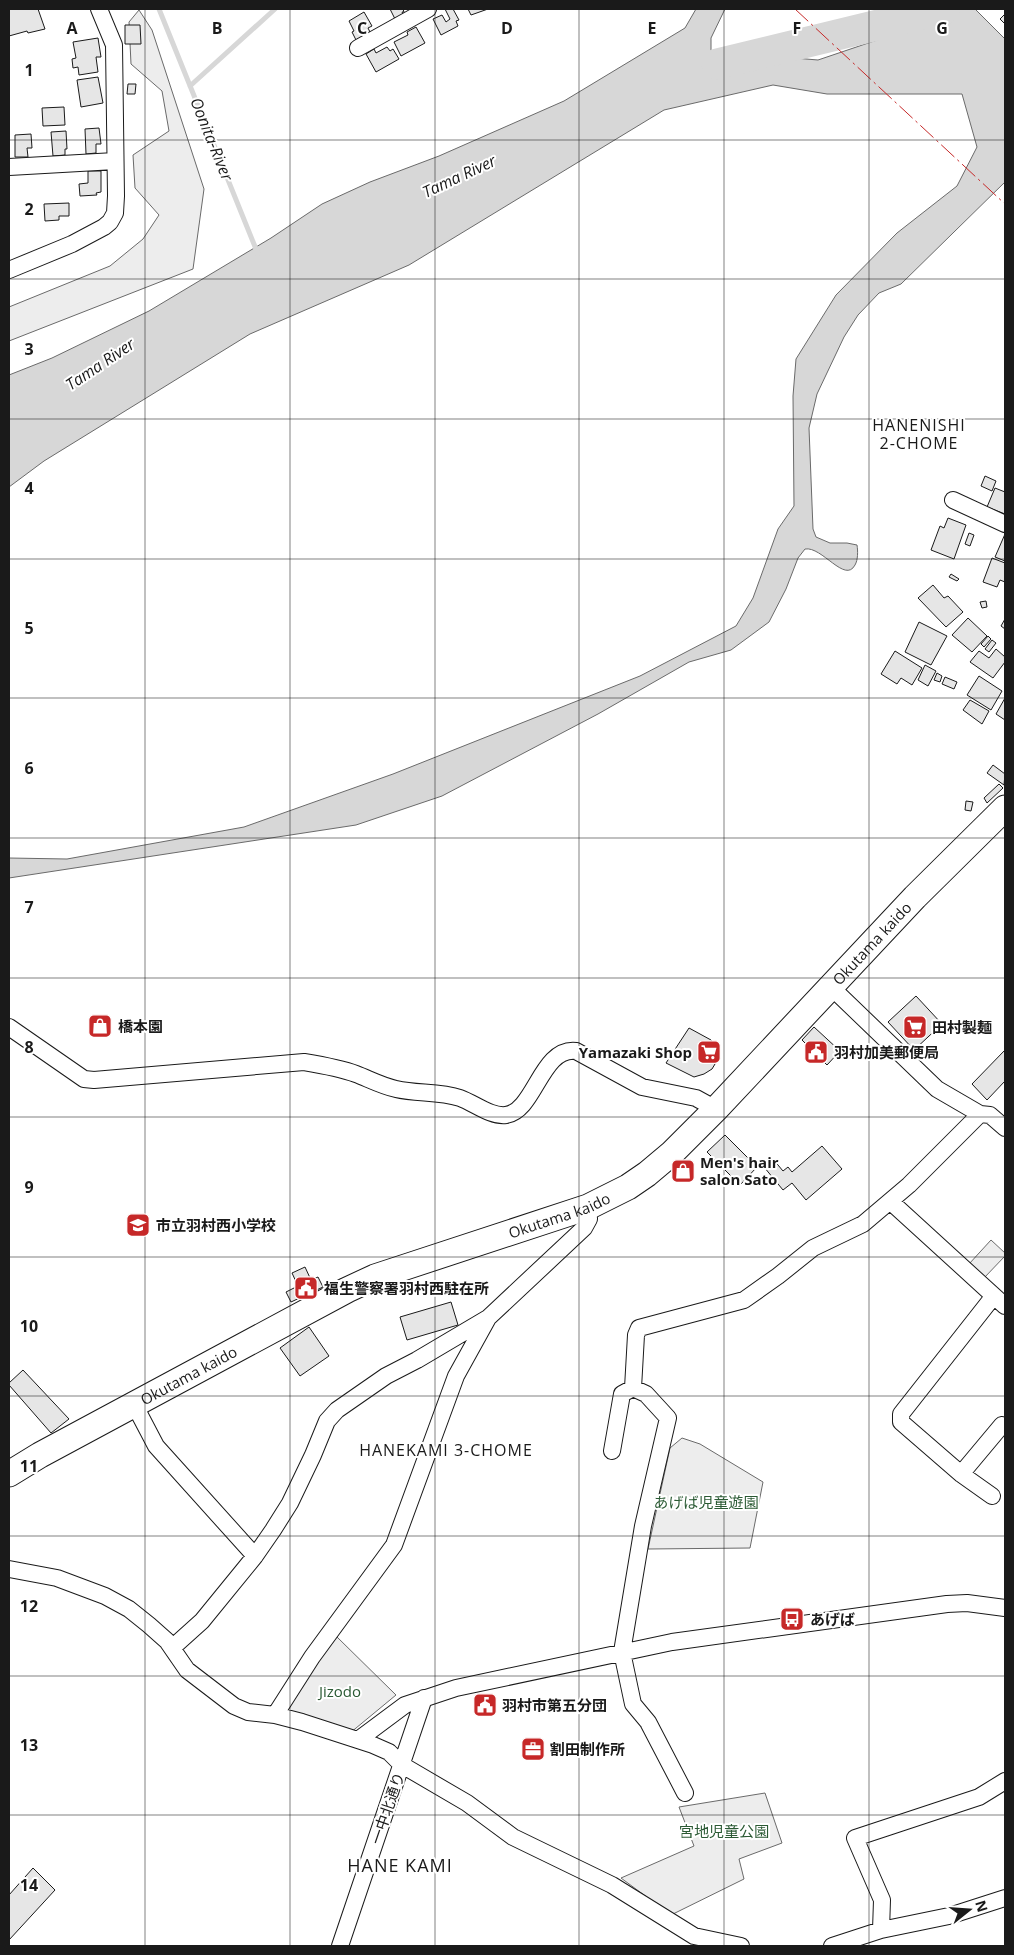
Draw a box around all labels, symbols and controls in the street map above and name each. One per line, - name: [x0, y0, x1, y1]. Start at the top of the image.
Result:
- text: A: [66, 17, 78, 39]
- text: B: [212, 17, 222, 39]
- text: C: [357, 17, 367, 39]
- text: D: [501, 17, 513, 39]
- text: E: [648, 17, 657, 39]
- text: F: [793, 17, 801, 39]
- text: G: [936, 17, 948, 39]
- text: 1: [24, 59, 34, 81]
- water label: Oonita-River: [185, 94, 239, 185]
- water label: Tama River: [419, 149, 500, 203]
- text: 2: [24, 198, 34, 220]
- water label: Tama River: [61, 332, 139, 395]
- text: 3: [24, 338, 34, 360]
- district label: HANENISHI 2-CHOME: [872, 414, 966, 454]
- text: 4: [24, 477, 34, 499]
- text: 5: [24, 617, 34, 639]
- text: 6: [24, 757, 34, 779]
- text: 7: [24, 896, 34, 918]
- street label: Okutama kaido: [828, 897, 915, 989]
- shop icon: 橋本園: [87, 1013, 113, 1039]
- supermarket icon: 田村製麺: [902, 1014, 928, 1040]
- place label: 橋本園: [118, 1016, 163, 1036]
- place label: 田村製麺: [932, 1017, 992, 1037]
- text: 8: [24, 1036, 34, 1058]
- supermarket icon: Yamazaki Shop: [696, 1039, 722, 1065]
- public building icon: 羽村加美郵便局: [803, 1039, 829, 1065]
- place label: Yamazaki Shop: [579, 1042, 692, 1062]
- place label: 羽村加美郵便局: [834, 1042, 939, 1062]
- place label: Men's hair salon Sato: [700, 1152, 779, 1189]
- shop icon: Men's hair salon Sato: [670, 1158, 696, 1184]
- text: 9: [24, 1176, 34, 1198]
- street label: Okutama kaido: [506, 1188, 613, 1243]
- school or university icon: 市立羽村西小学校: [125, 1212, 151, 1238]
- place label: 市立羽村西小学校: [156, 1215, 276, 1235]
- public building icon: 福生警察署羽村西駐在所: [293, 1275, 319, 1301]
- place label: 福生警察署羽村西駐在所: [323, 1278, 489, 1298]
- text: 10: [20, 1315, 38, 1337]
- street label: Okutama kaido: [137, 1341, 240, 1409]
- district label: HANEKAMI 3-CHOME: [359, 1439, 533, 1461]
- text: 11: [20, 1455, 38, 1477]
- park label: あげば児童遊園: [653, 1492, 759, 1512]
- text: 12: [20, 1595, 38, 1617]
- bus stop icon: あげば: [779, 1606, 805, 1632]
- place label: あげば: [810, 1609, 855, 1629]
- park label: Jizodo: [317, 1681, 361, 1701]
- public building icon: 羽村市第五分団: [472, 1692, 498, 1718]
- place label: 羽村市第五分団: [502, 1695, 607, 1715]
- text: 13: [20, 1734, 38, 1756]
- office icon: 割田制作所: [520, 1736, 546, 1762]
- place label: 割田制作所: [550, 1739, 625, 1759]
- street label: 一中北通り: [365, 1769, 409, 1847]
- park label: 宮地児童公園: [679, 1821, 769, 1841]
- district label: HANE KAMI: [347, 1853, 453, 1877]
- text: 14: [20, 1874, 38, 1896]
- north arrow: [944, 1885, 994, 1935]
- text: N: [971, 1898, 993, 1914]

